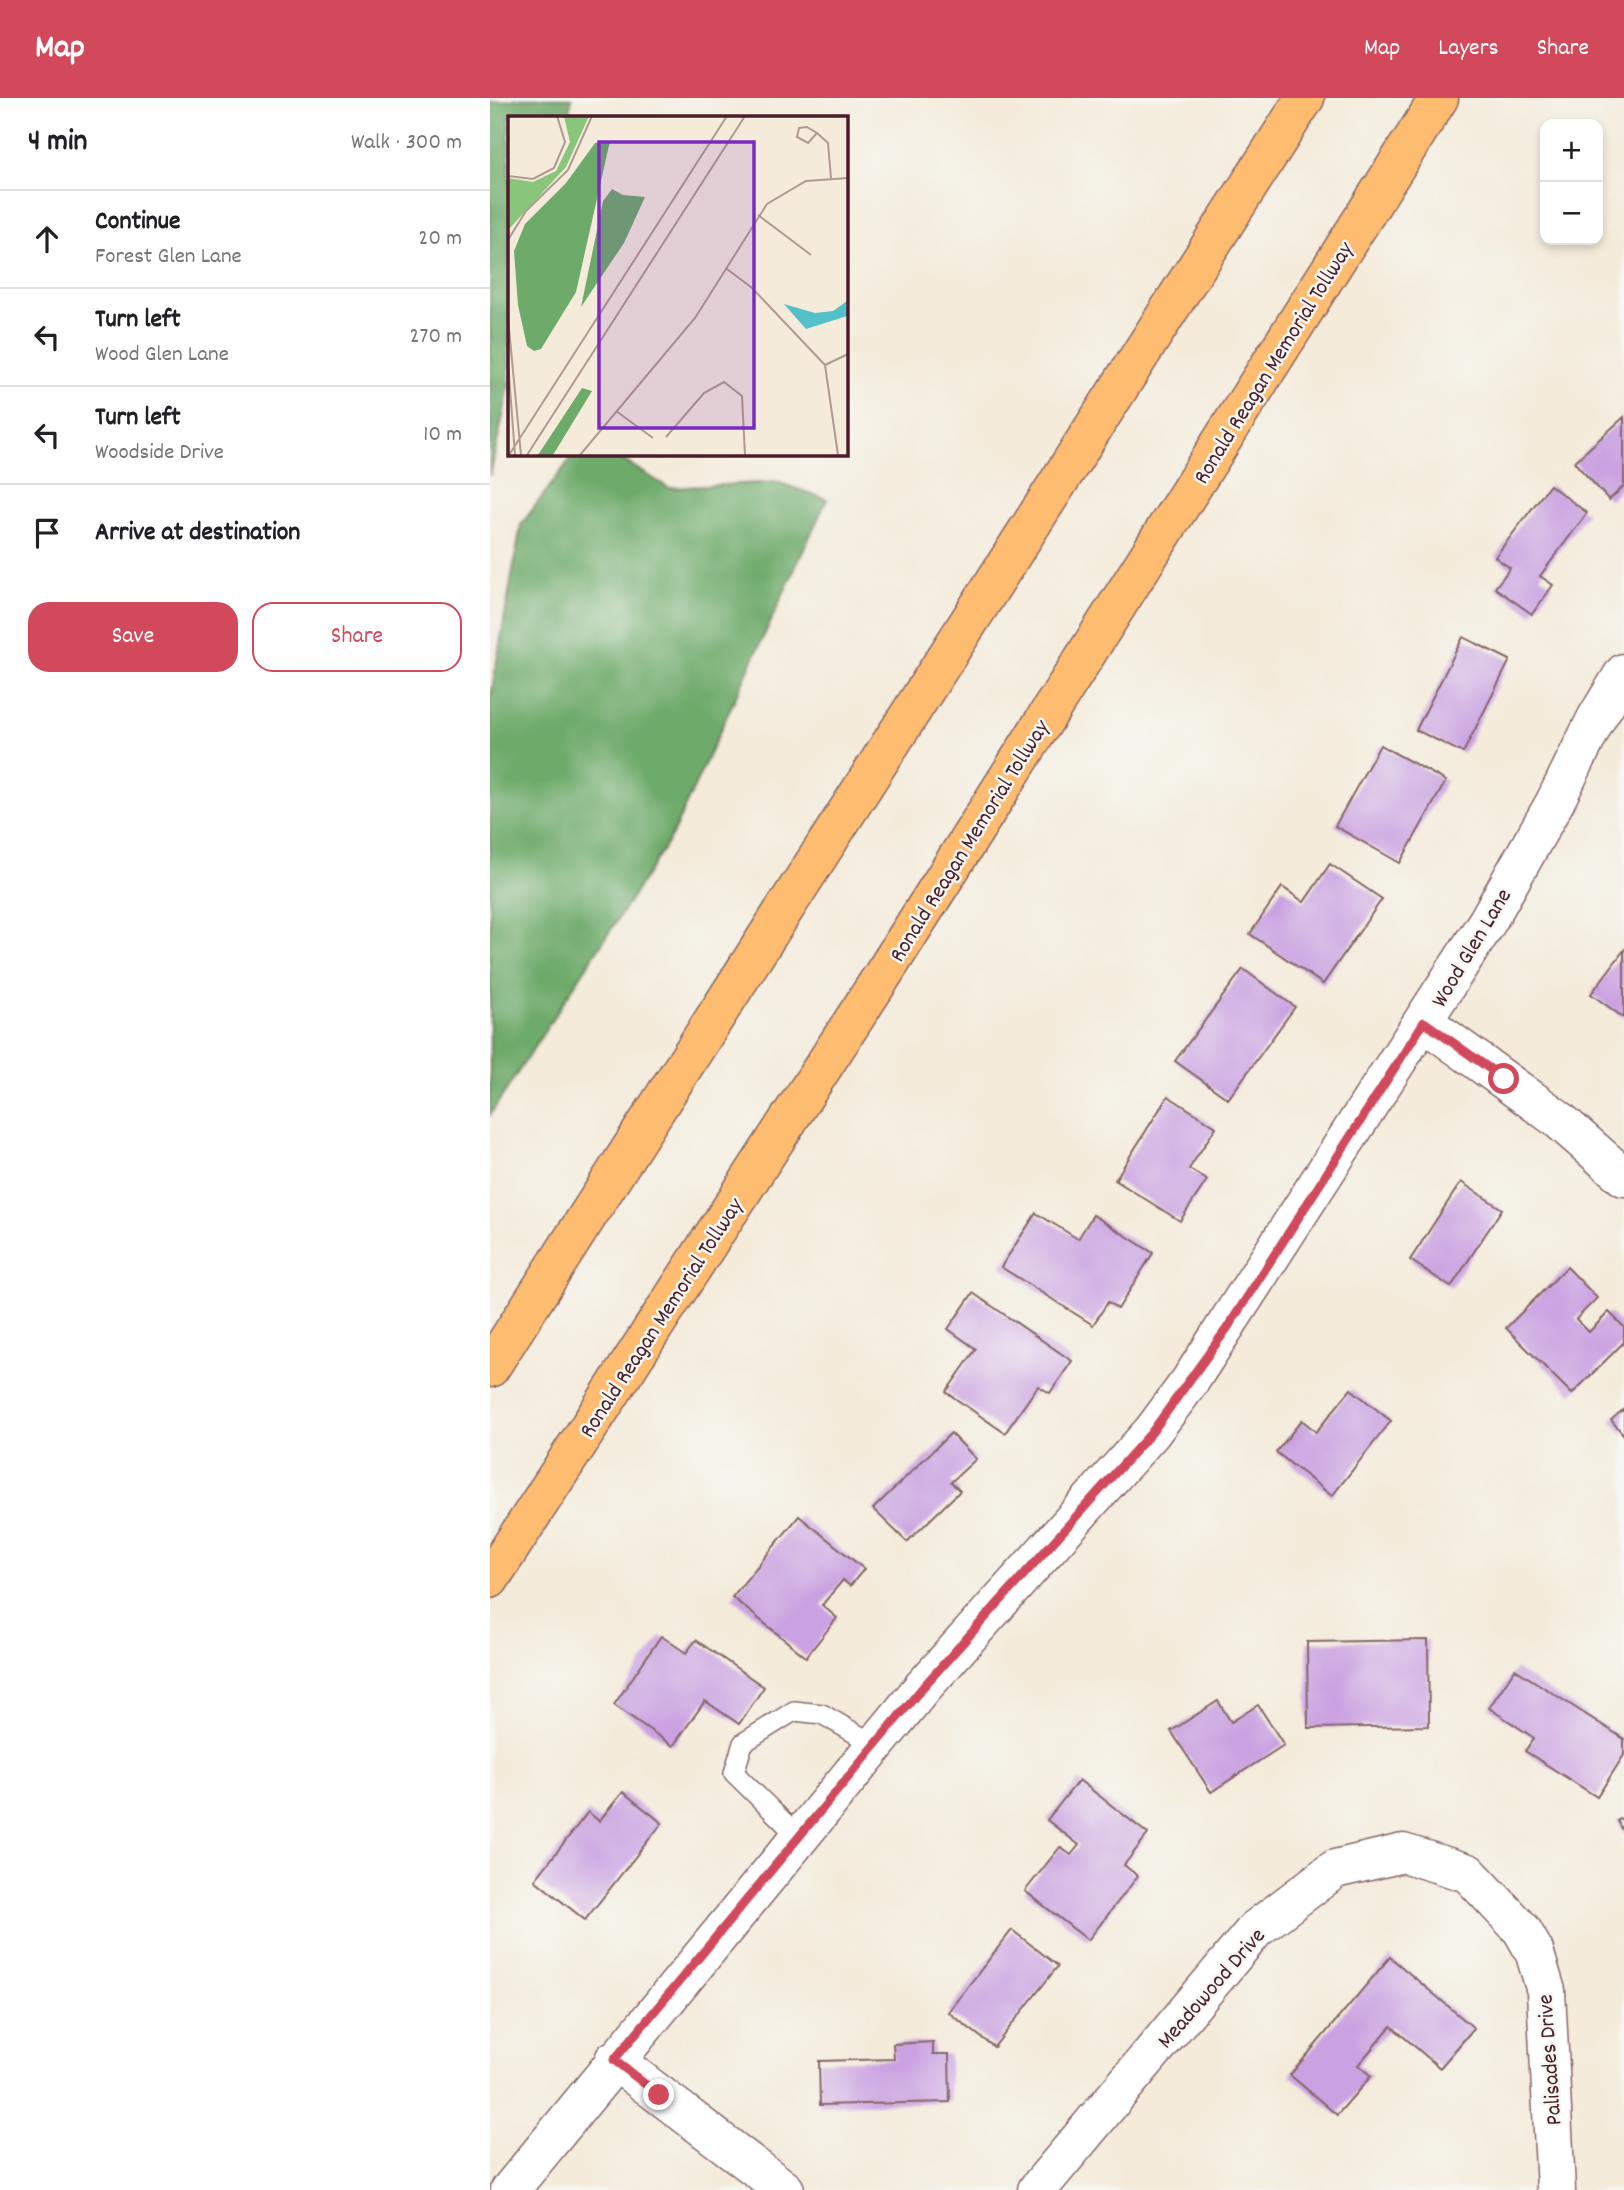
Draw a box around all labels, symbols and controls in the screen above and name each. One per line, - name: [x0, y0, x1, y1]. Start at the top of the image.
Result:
- text: Map: [35, 26, 85, 73]
- text: Map: [1364, 32, 1400, 66]
- text: Layers: [1438, 32, 1499, 66]
- text: Share: [1537, 32, 1589, 66]
- inset map: [508, 116, 847, 455]
- map controls: [1540, 119, 1603, 245]
- button: +: [1540, 119, 1603, 182]
- text: 4 min: [28, 122, 87, 165]
- text: Walk · 300 m: [351, 127, 462, 160]
- button: −: [1540, 182, 1603, 245]
- text: Continue: [95, 204, 180, 241]
- icon: ahead: [28, 220, 66, 258]
- text: 20 m: [418, 223, 462, 256]
- street label: Ronald Reagan Memorial Tollway: [1187, 236, 1364, 491]
- text: Forest Glen Lane: [95, 241, 242, 274]
- text: Turn left: [95, 302, 181, 339]
- icon: left: [28, 318, 66, 356]
- text: 270 m: [410, 321, 462, 354]
- text: Wood Glen Lane: [95, 339, 229, 372]
- text: Turn left: [95, 400, 181, 437]
- icon: left: [28, 416, 66, 454]
- text: 10 m: [423, 419, 462, 452]
- text: Woodside Drive: [95, 437, 224, 470]
- icon: arrive: [28, 514, 66, 552]
- text: Arrive at destination: [95, 515, 300, 552]
- button: Save: [28, 602, 238, 672]
- button: Share: [252, 602, 462, 672]
- street label: Ronald Reagan Memorial Tollway: [883, 714, 1060, 969]
- street label: Wood Glen Lane: [1424, 883, 1522, 1015]
- route start: [1488, 1063, 1519, 1094]
- street label: Ronald Reagan Memorial Tollway: [573, 1192, 753, 1445]
- street label: Meadowood Drive: [1151, 1921, 1275, 2057]
- street label: Palisades Drive: [1530, 1993, 1573, 2127]
- route end: [643, 2079, 674, 2110]

